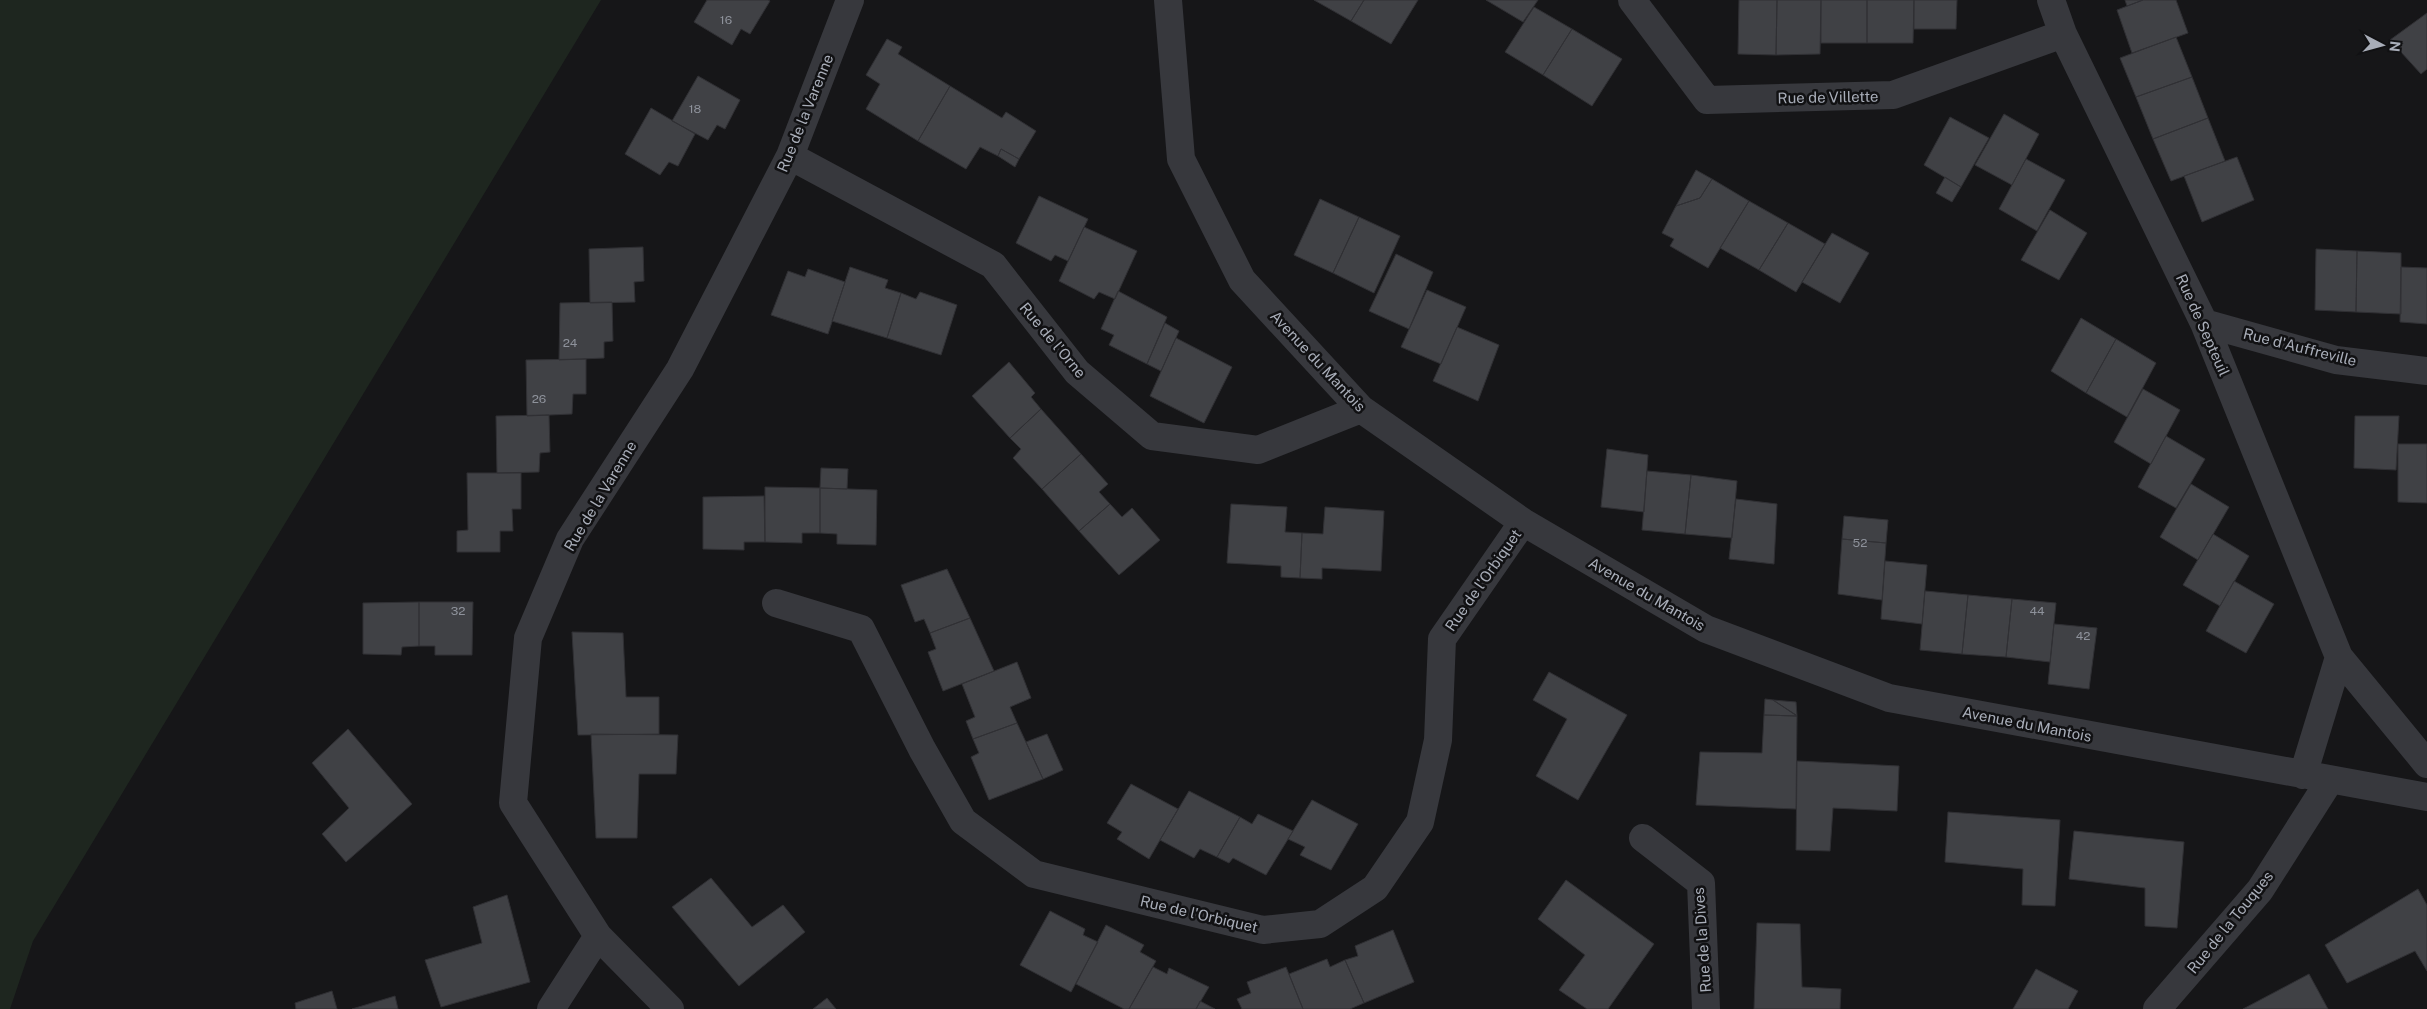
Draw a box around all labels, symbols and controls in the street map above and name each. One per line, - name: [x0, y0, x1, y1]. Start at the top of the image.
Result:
- house number: 16: [720, 13, 732, 27]
- north arrow: [2357, 20, 2407, 70]
- text: N: [2386, 40, 2403, 53]
- street label: Rue de la Varenne: [774, 52, 836, 174]
- street label: Rue de Villette: [1777, 88, 1879, 106]
- house number: 18: [689, 102, 702, 116]
- street label: Rue de Septeuil: [2173, 271, 2233, 379]
- street label: Rue de l'Orne: [1017, 299, 1089, 381]
- street label: Avenue du Mantois: [1267, 307, 1369, 415]
- street label: Rue d'Auffreville: [2242, 325, 2358, 369]
- house number: 24: [563, 336, 578, 350]
- house number: 26: [532, 392, 546, 406]
- street label: Rue de la Varenne: [560, 438, 640, 554]
- street label: Rue de l'Orbiquet: [1442, 526, 1525, 634]
- house number: 52: [1853, 536, 1867, 550]
- street label: Avenue du Mantois: [1586, 554, 1708, 634]
- house number: 32: [451, 604, 465, 618]
- house number: 44: [2029, 604, 2045, 618]
- house number: 42: [2076, 629, 2090, 643]
- street label: Avenue du Mantois: [1961, 703, 2093, 745]
- street label: Rue de la Touques: [2184, 867, 2276, 977]
- street label: Rue de la Dives: [1690, 887, 1714, 993]
- street label: Rue de l'Orbiquet: [1139, 892, 1260, 936]

